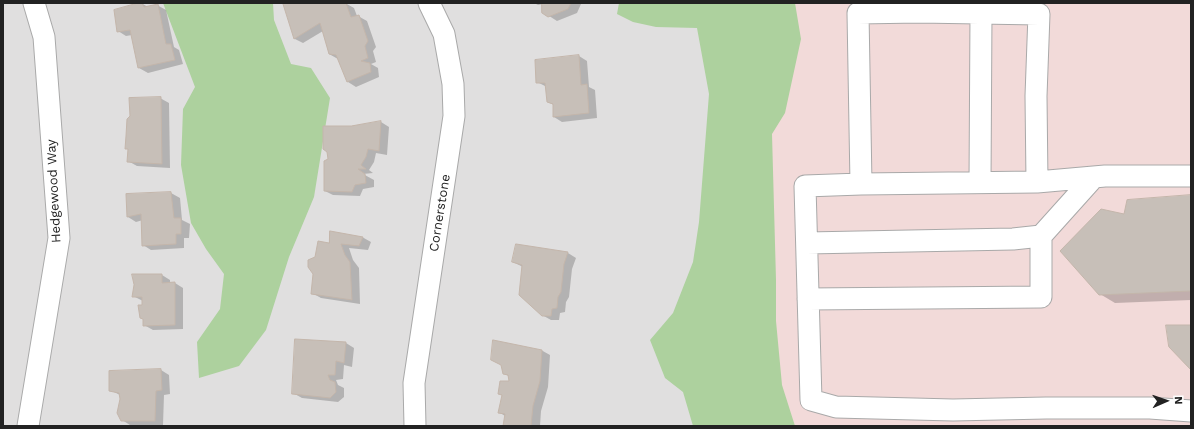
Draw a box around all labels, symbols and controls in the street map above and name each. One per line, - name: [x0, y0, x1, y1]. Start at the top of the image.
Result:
- street label: Hedgewood Way: [43, 139, 65, 243]
- street label: Cornerstone: [426, 173, 454, 253]
- north arrow: [1146, 381, 1186, 421]
- text: N: [1172, 396, 1185, 405]

